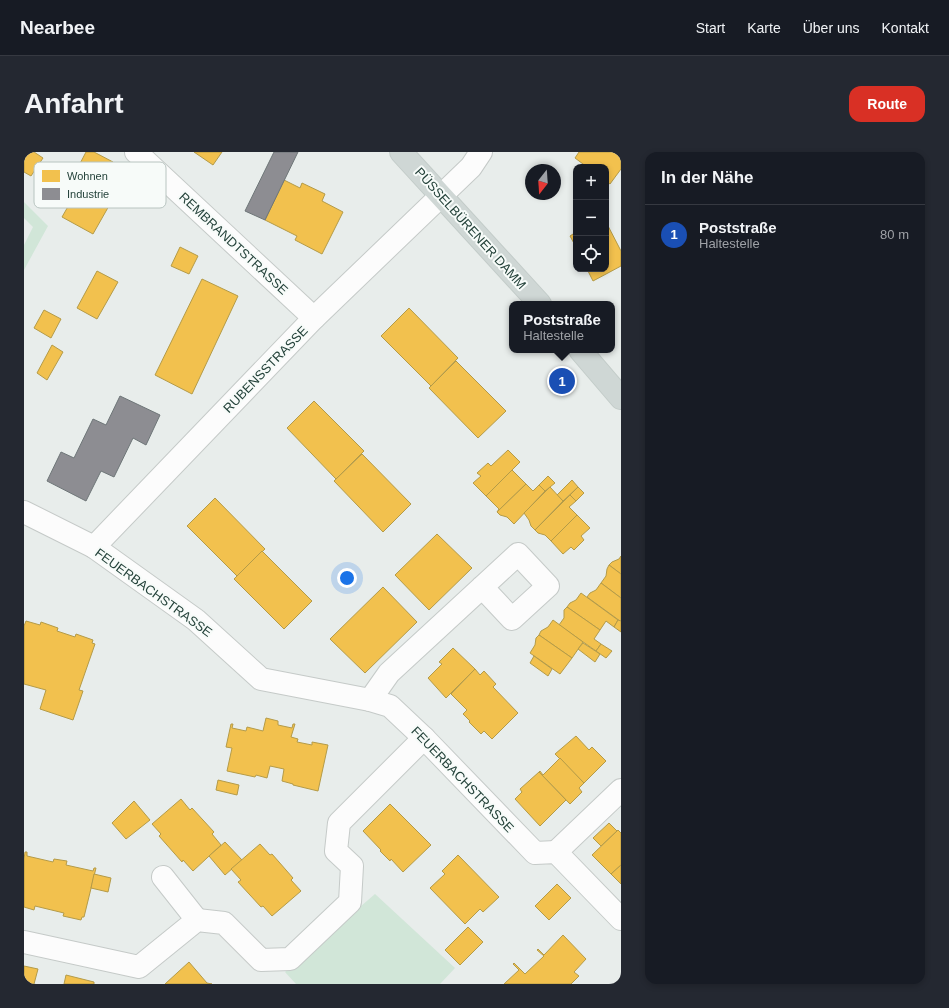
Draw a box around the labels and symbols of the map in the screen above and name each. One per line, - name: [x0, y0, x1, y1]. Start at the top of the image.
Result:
- legend: [34, 162, 166, 208]
- north arrow: [525, 164, 561, 200]
- street label: PÜSSELBÜRENER DAMM: [412, 165, 529, 292]
- text: Wohnen: [67, 170, 108, 182]
- text: Industrie: [67, 188, 109, 200]
- street label: REMBRANDTSTRASSE: [176, 189, 291, 298]
- street label: RUBENSSTRASSE: [220, 323, 311, 416]
- pin: 1: [549, 366, 575, 396]
- street label: FEUERBACHSTRASSE: [92, 545, 215, 640]
- your location: [337, 568, 357, 588]
- street label: FEUERBACHSTRASSE: [408, 723, 517, 835]

